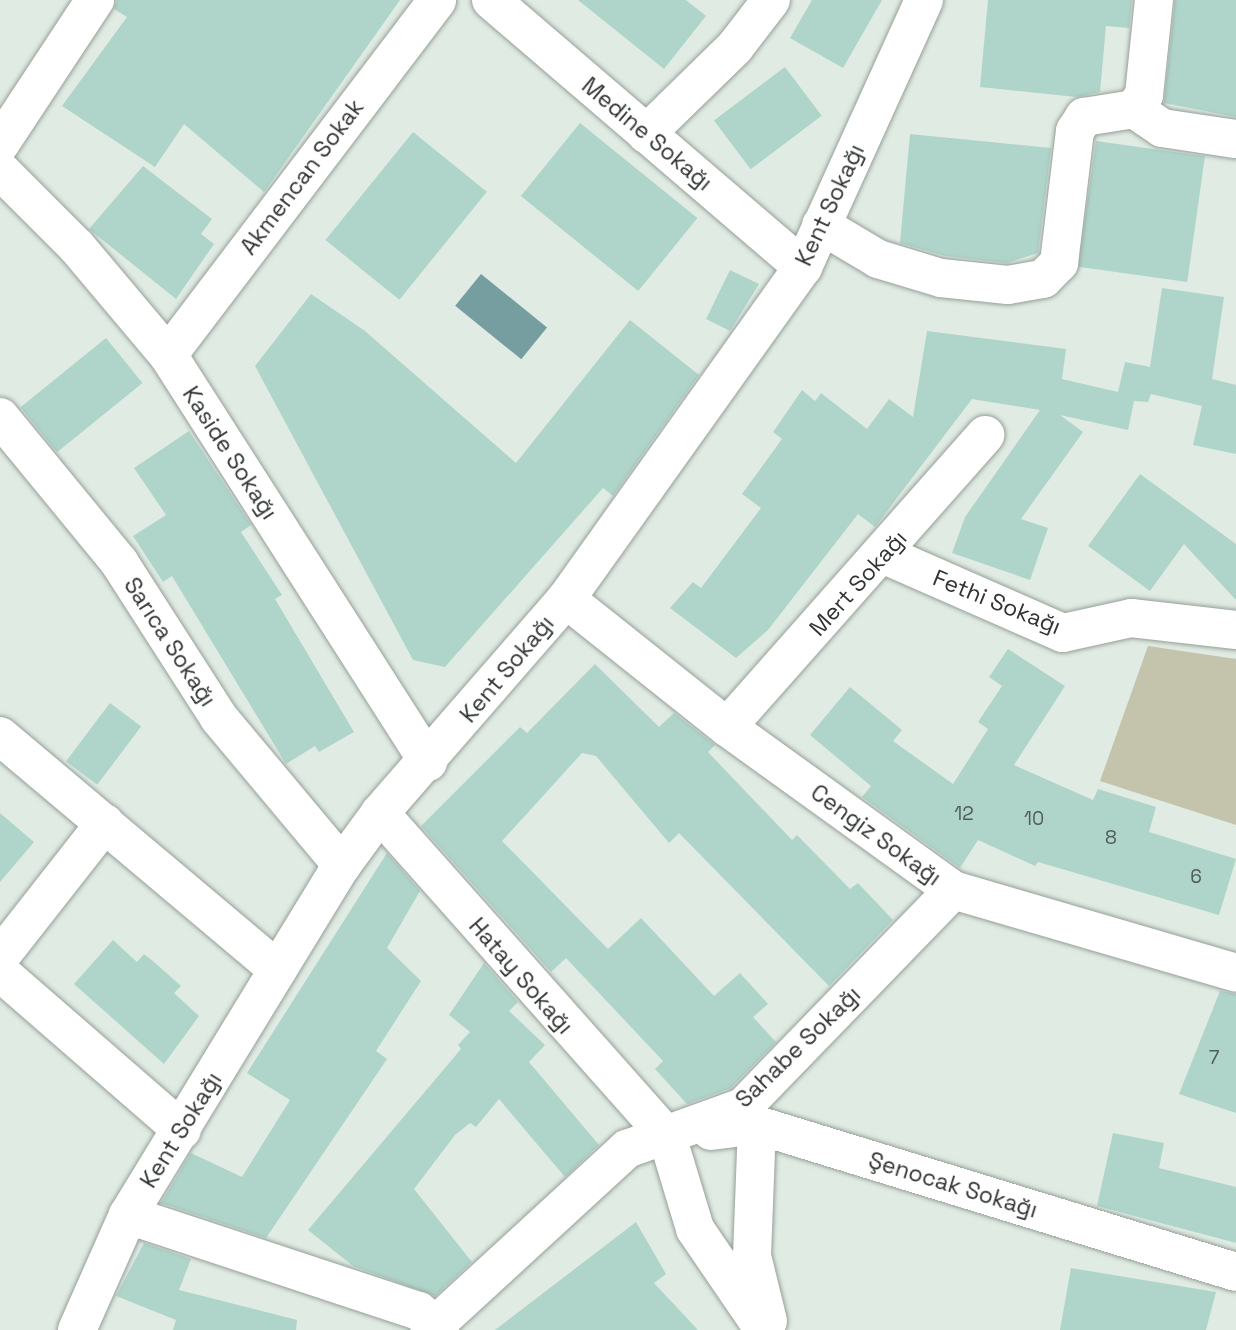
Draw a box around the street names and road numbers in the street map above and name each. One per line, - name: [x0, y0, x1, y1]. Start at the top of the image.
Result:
- street label: Medine Sokağı: [576, 72, 718, 196]
- street label: Akmencan Sokak: [235, 94, 369, 260]
- street label: Kent Sokağı: [790, 140, 870, 270]
- street label: Kaside Sokağı: [177, 381, 283, 525]
- street label: Mert Sokağı: [803, 525, 913, 641]
- street label: Fethi Sokağı: [929, 564, 1065, 640]
- street label: Sarıca Sokağı: [118, 572, 222, 712]
- street label: Kent Sokağı: [454, 610, 560, 728]
- street label: Cengiz Sokağı: [805, 778, 947, 892]
- street label: Hatay Sokağı: [463, 912, 579, 1040]
- street label: Sahabe Sokağı: [730, 981, 866, 1113]
- street label: Kent Sokağı: [135, 1067, 227, 1193]
- street label: Şenocak Sokağı: [865, 1146, 1041, 1224]

